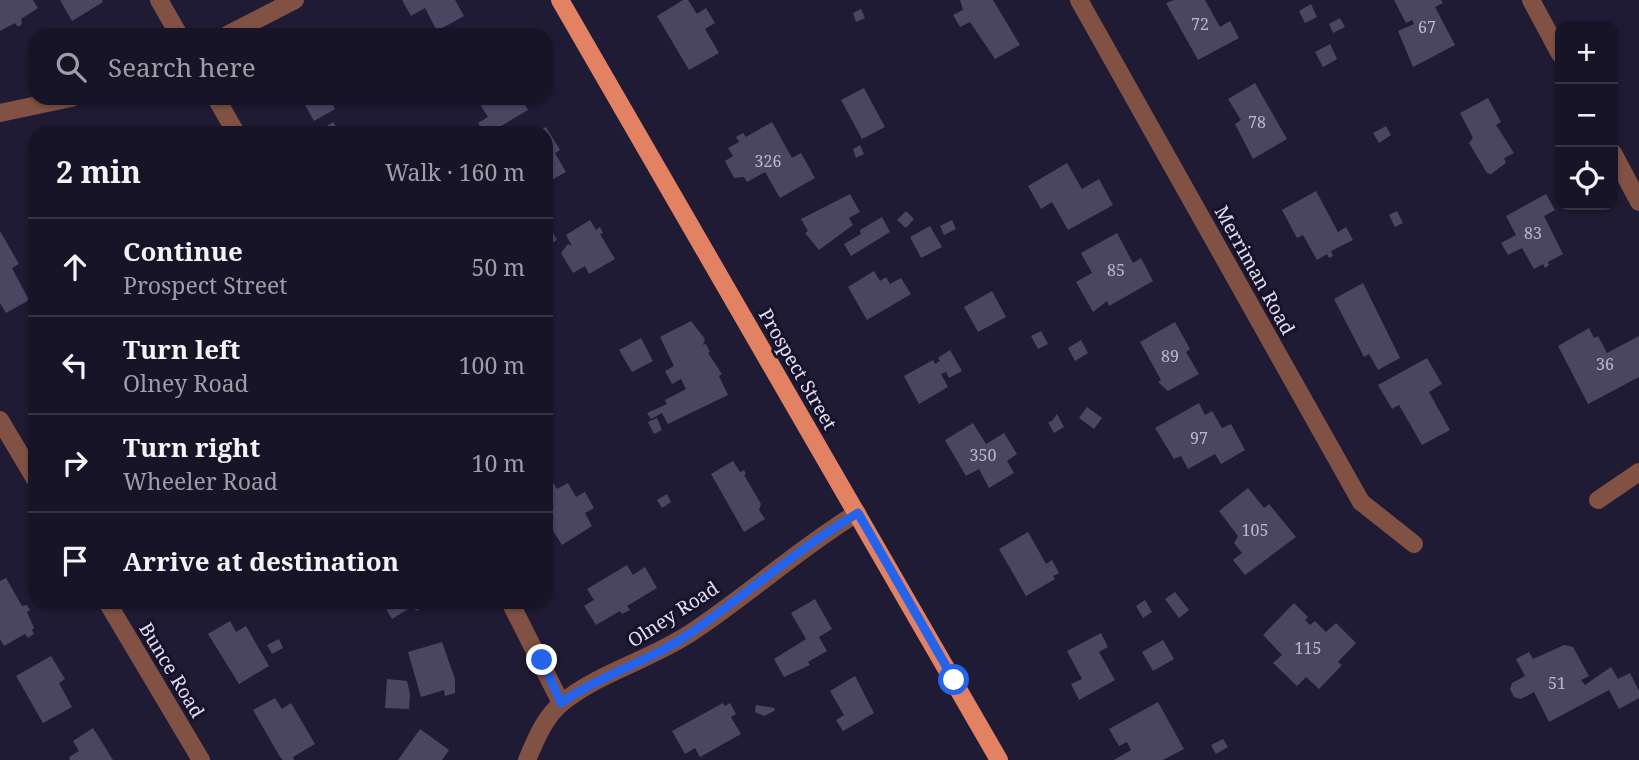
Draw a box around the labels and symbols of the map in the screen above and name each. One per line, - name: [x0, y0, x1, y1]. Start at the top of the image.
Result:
- house number: 72: [1191, 13, 1209, 35]
- house number: 67: [1418, 16, 1436, 38]
- house number: 78: [1248, 111, 1266, 133]
- house number: 326: [755, 150, 781, 172]
- street label: Merriman Road: [1209, 201, 1301, 339]
- house number: 83: [1524, 222, 1542, 244]
- house number: 85: [1107, 259, 1125, 281]
- street label: Prospect Street: [753, 304, 843, 435]
- house number: 89: [1161, 345, 1179, 367]
- house number: 36: [1596, 353, 1614, 375]
- house number: 97: [1190, 427, 1208, 449]
- house number: 350: [970, 444, 996, 466]
- house number: 105: [1242, 519, 1268, 541]
- street label: Olney Road: [622, 575, 724, 653]
- street label: Bunce Road: [133, 617, 211, 723]
- house number: 115: [1295, 637, 1321, 659]
- route end: [526, 644, 557, 675]
- route start: [938, 664, 969, 695]
- house number: 51: [1548, 672, 1566, 694]

